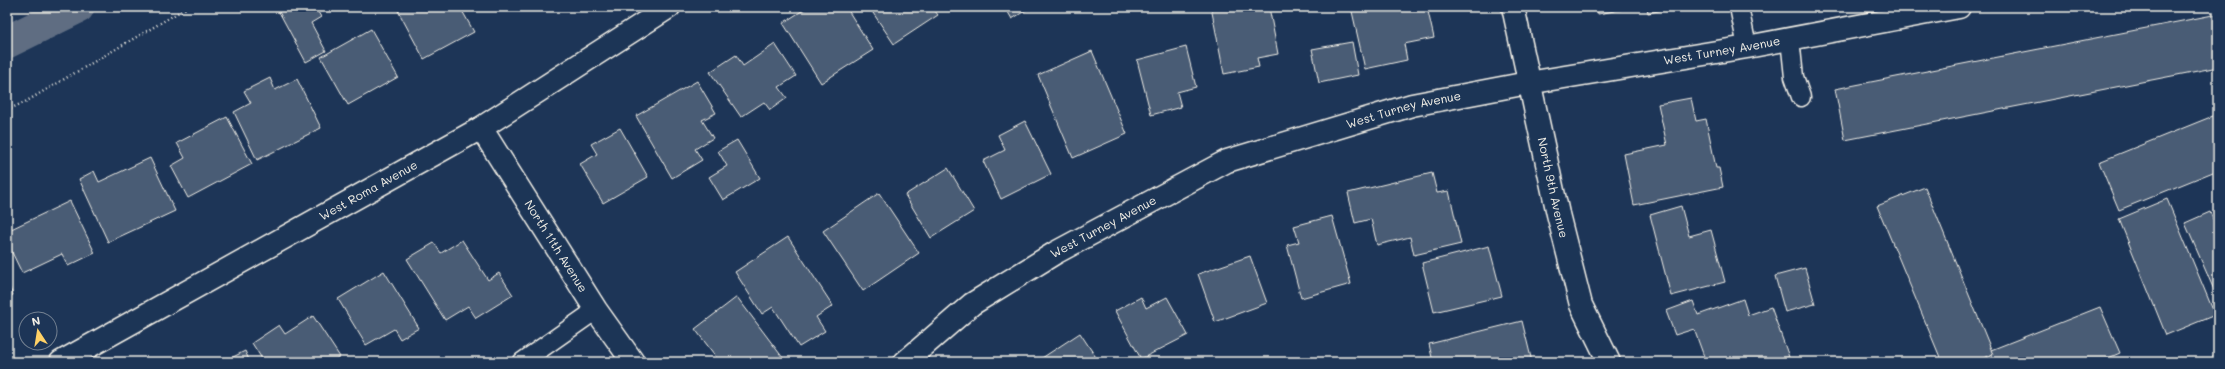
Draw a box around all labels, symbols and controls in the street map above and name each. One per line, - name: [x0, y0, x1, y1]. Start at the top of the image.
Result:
- street label: West Turney Avenue: [1662, 32, 1781, 68]
- street label: West Turney Avenue: [1344, 87, 1462, 132]
- street label: North 9th Avenue: [1535, 136, 1573, 239]
- street label: West Roma Avenue: [316, 156, 420, 224]
- street label: West Turney Avenue: [1047, 191, 1159, 261]
- street label: North 11th Avenue: [522, 197, 592, 295]
- north arrow: [18, 311, 58, 351]
- text: N: [30, 313, 41, 329]

